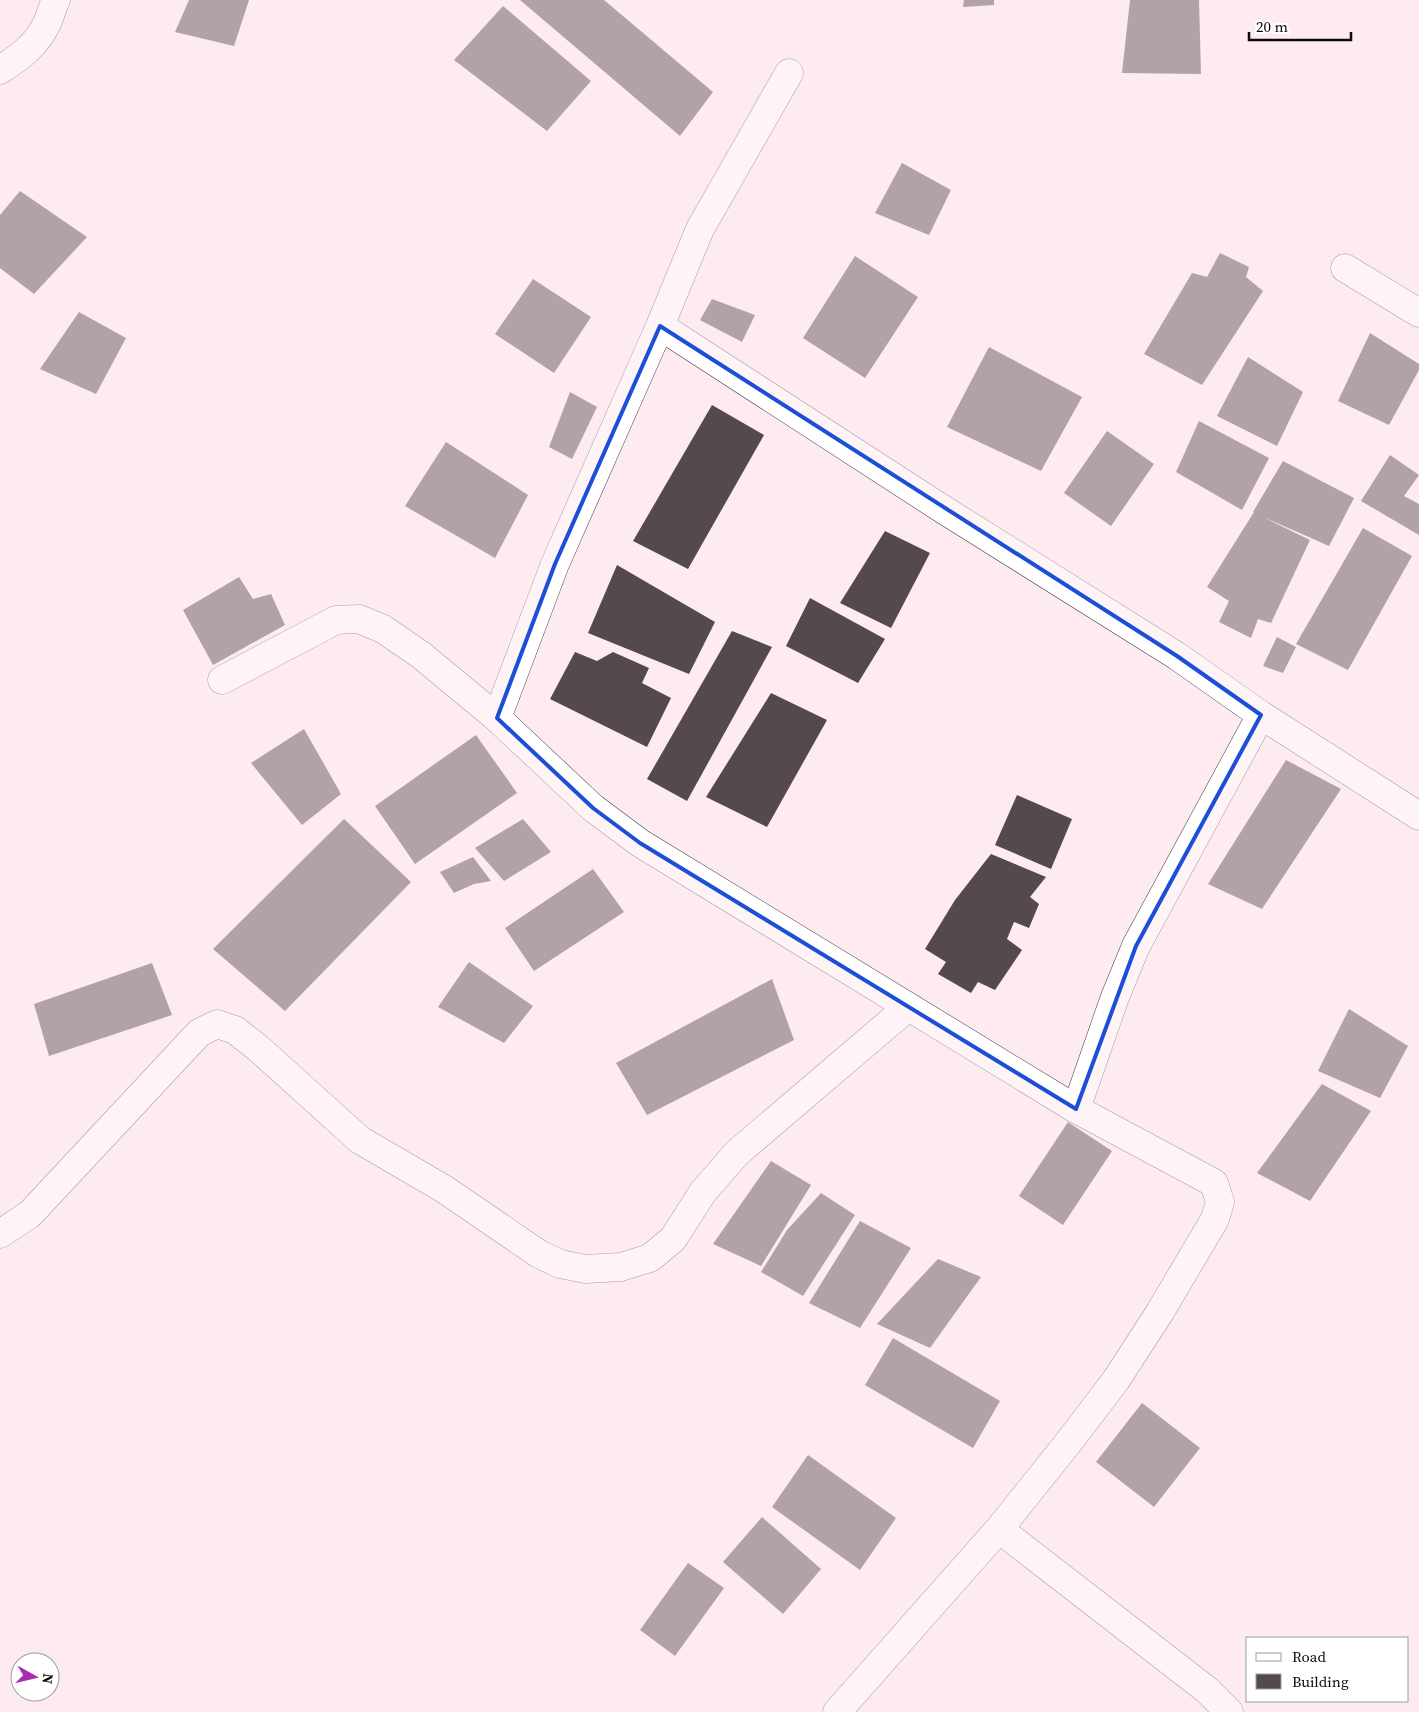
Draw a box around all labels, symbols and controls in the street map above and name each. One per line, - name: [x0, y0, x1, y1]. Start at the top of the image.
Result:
- scale bar: [1249, 10, 1352, 42]
- text: 20 m: [1256, 16, 1288, 37]
- legend: [1246, 1637, 1409, 1702]
- text: Road: [1292, 1646, 1326, 1667]
- north arrow: [10, 1652, 60, 1702]
- text: Building: [1292, 1671, 1349, 1692]
- text: N: [37, 1672, 58, 1685]

